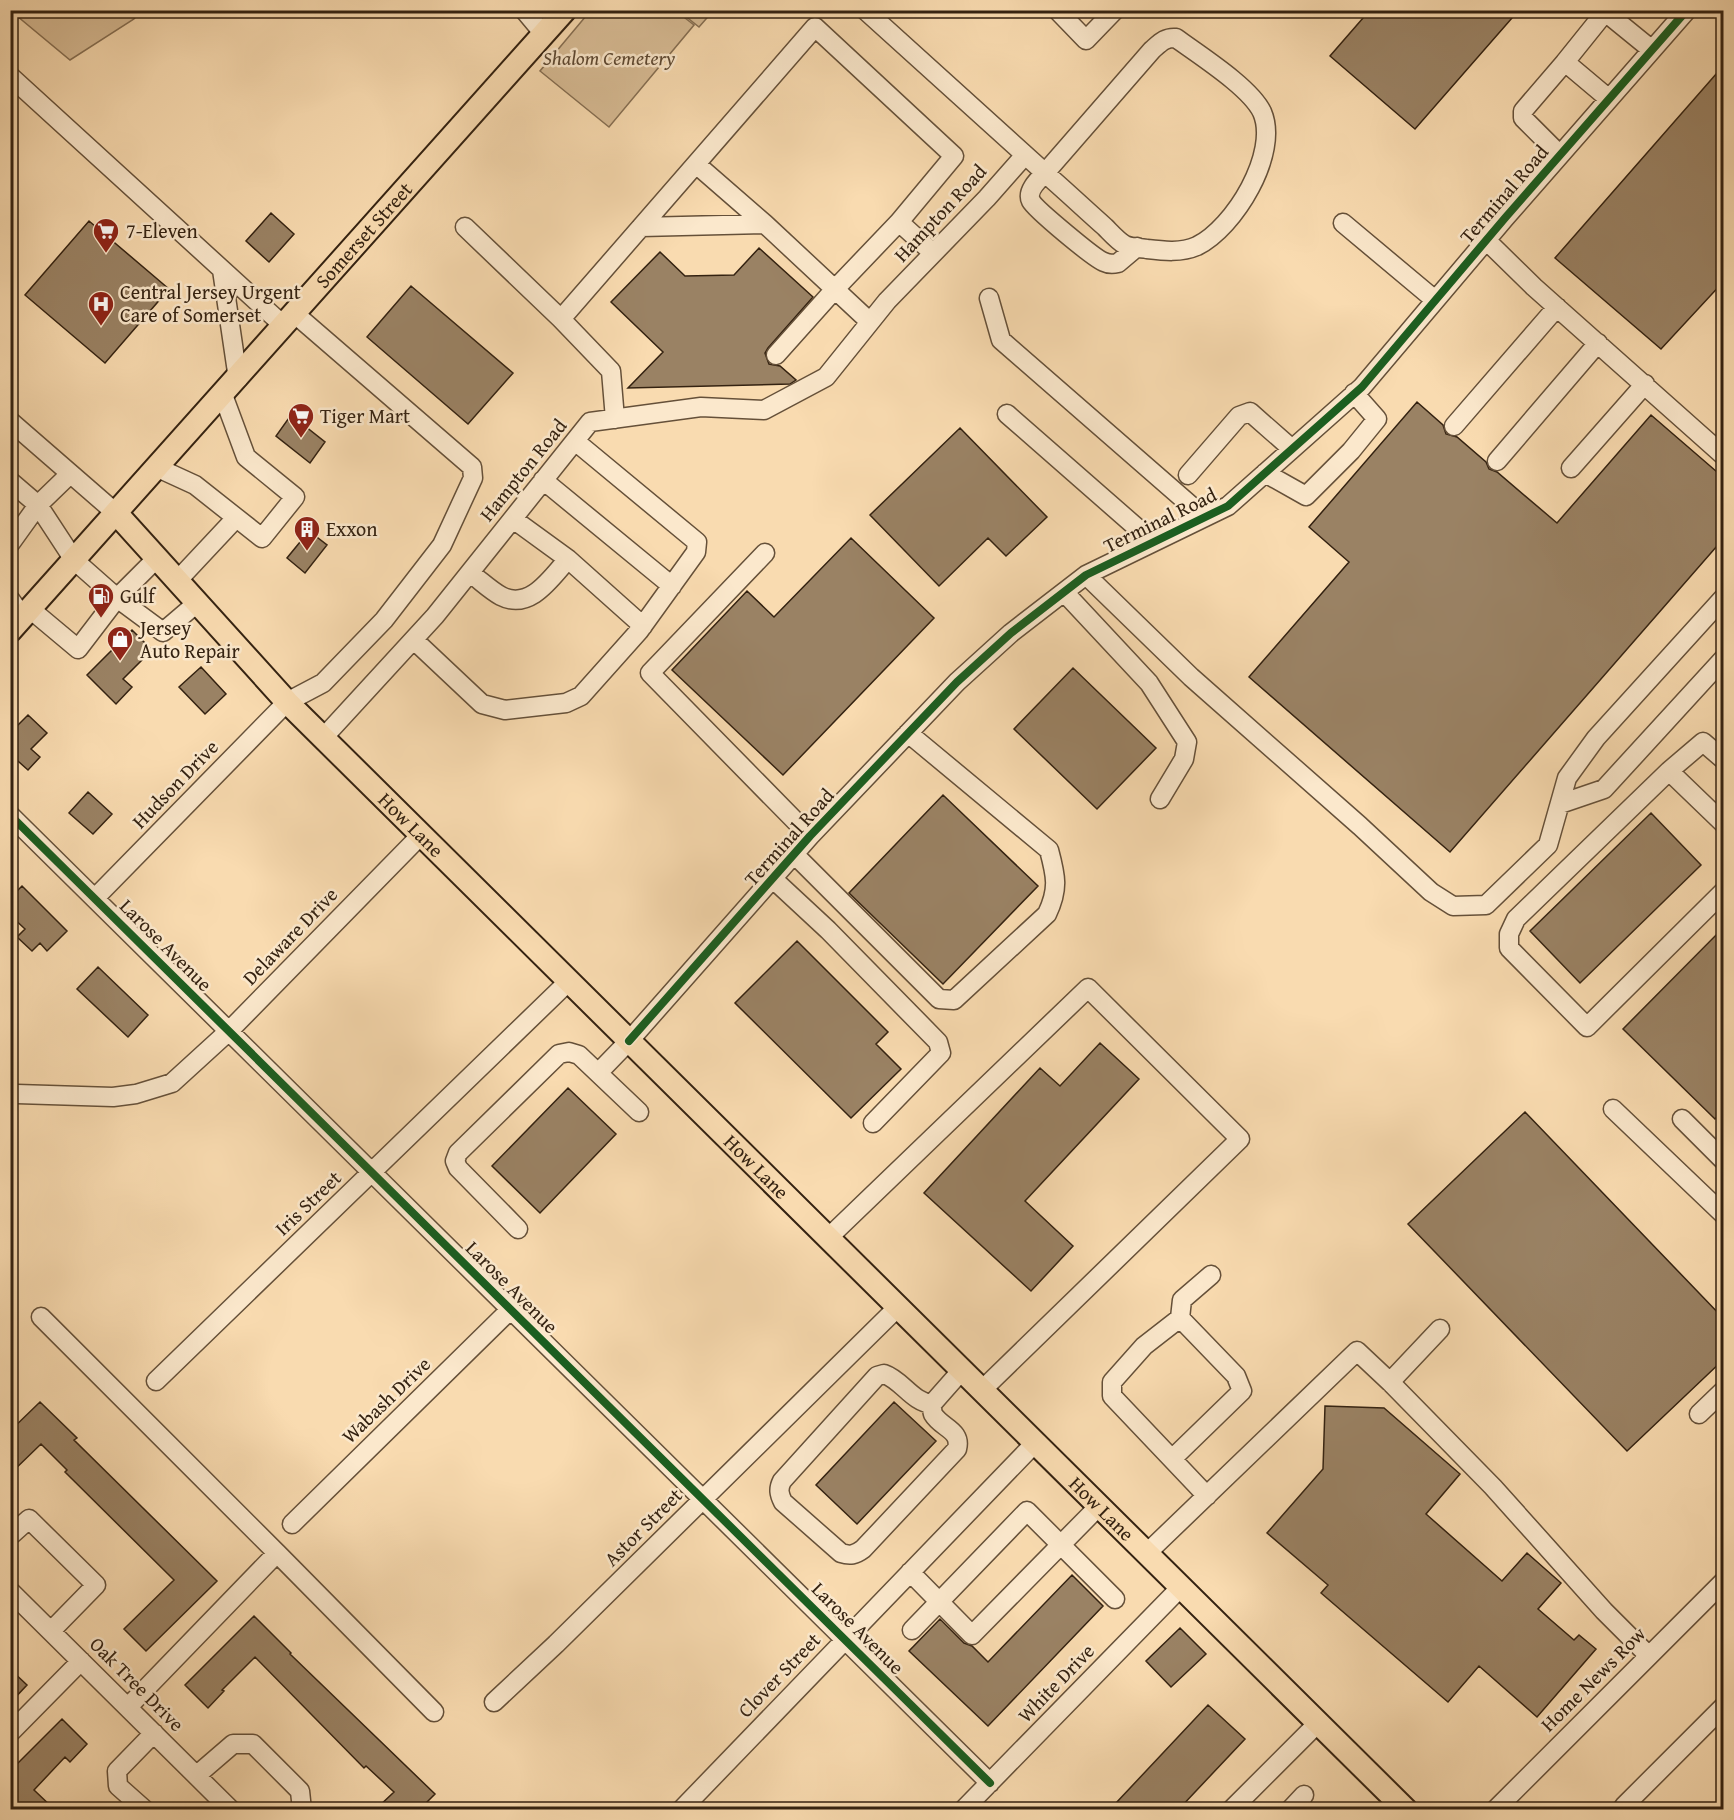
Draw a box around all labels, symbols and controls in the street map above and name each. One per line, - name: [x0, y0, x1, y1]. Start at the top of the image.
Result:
- park label: Shalom Cemetery: [543, 43, 675, 72]
- street label: Terminal Road: [1452, 138, 1555, 249]
- street label: Hampton Road: [887, 157, 993, 268]
- street label: Somerset Street: [308, 175, 419, 294]
- supermarket icon: 7-Eleven: [91, 216, 121, 254]
- place label: 7-Eleven: [126, 216, 198, 245]
- place label: Central Jersey Urgent Care of Somerset: [120, 277, 301, 329]
- hospital icon: Central Jersey Urgent Care of Somerset: [86, 289, 116, 327]
- supermarket icon: Tiger Mart: [286, 401, 316, 439]
- place label: Tiger Mart: [320, 401, 410, 430]
- street label: Hampton Road: [472, 412, 573, 527]
- street label: Terminal Road: [1098, 480, 1222, 559]
- building icon: Exxon: [292, 514, 322, 552]
- place label: Exxon: [326, 514, 378, 543]
- fuel station icon: Gulf: [86, 581, 116, 619]
- place label: Gulf: [120, 581, 157, 610]
- place label: Jersey Auto Repair: [137, 613, 240, 665]
- shop icon: Jersey Auto Repair: [105, 624, 135, 662]
- street label: Hudson Drive: [125, 733, 224, 835]
- street label: Terminal Road: [737, 781, 841, 892]
- street label: How Lane: [372, 785, 451, 863]
- street label: Delaware Drive: [235, 880, 344, 991]
- street label: Larose Avenue: [113, 892, 219, 998]
- street label: How Lane: [718, 1127, 796, 1205]
- street label: Iris Street: [268, 1163, 348, 1242]
- street label: Larose Avenue: [459, 1234, 565, 1340]
- street label: Wabash Drive: [335, 1350, 437, 1450]
- street label: How Lane: [1063, 1469, 1141, 1547]
- street label: Astor Street: [597, 1481, 688, 1572]
- street label: Larose Avenue: [805, 1575, 911, 1681]
- street label: Home News Row: [1534, 1619, 1652, 1738]
- street label: Clover Street: [731, 1626, 827, 1724]
- street label: Oak Tree Drive: [83, 1630, 191, 1738]
- street label: White Drive: [1011, 1637, 1101, 1729]

